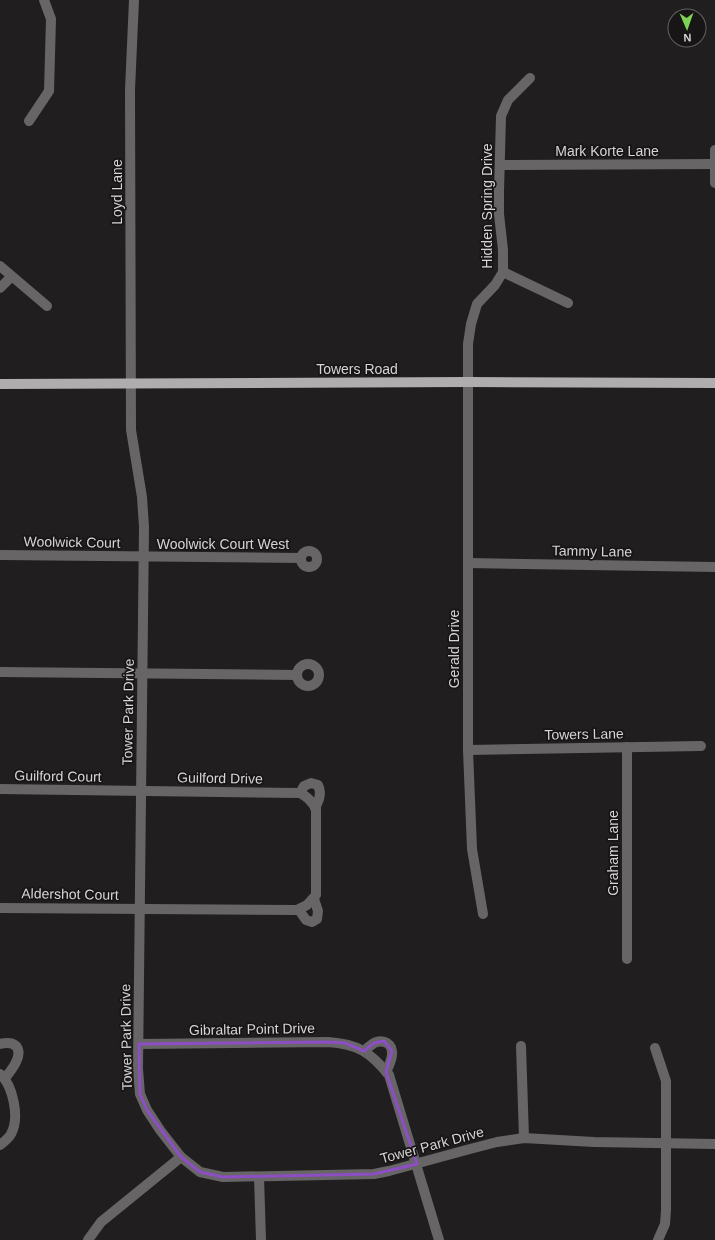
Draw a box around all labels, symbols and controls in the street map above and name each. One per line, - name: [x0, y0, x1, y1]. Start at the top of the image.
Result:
- north arrow: [667, 8, 707, 48]
- text: N: [683, 32, 692, 44]
- street label: Hidden Spring Drive: [479, 143, 495, 269]
- street label: Mark Korte Lane: [555, 143, 659, 159]
- street label: Loyd Lane: [109, 159, 125, 225]
- street label: Towers Road: [316, 361, 398, 377]
- street label: Woolwick Court: [23, 533, 121, 551]
- street label: Woolwick Court West: [157, 536, 289, 552]
- street label: Tammy Lane: [552, 542, 632, 560]
- street label: Gerald Drive: [446, 610, 462, 688]
- street label: Tower Park Drive: [119, 658, 137, 765]
- street label: Towers Lane: [544, 725, 624, 743]
- street label: Guilford Court: [14, 767, 102, 785]
- street label: Guilford Drive: [177, 769, 263, 787]
- street label: Graham Lane: [605, 810, 621, 896]
- street label: Aldershot Court: [21, 885, 119, 903]
- street label: Tower Park Drive: [117, 983, 135, 1090]
- street label: Gibraltar Point Drive: [189, 1020, 315, 1038]
- street label: Tower Park Drive: [378, 1123, 486, 1167]

